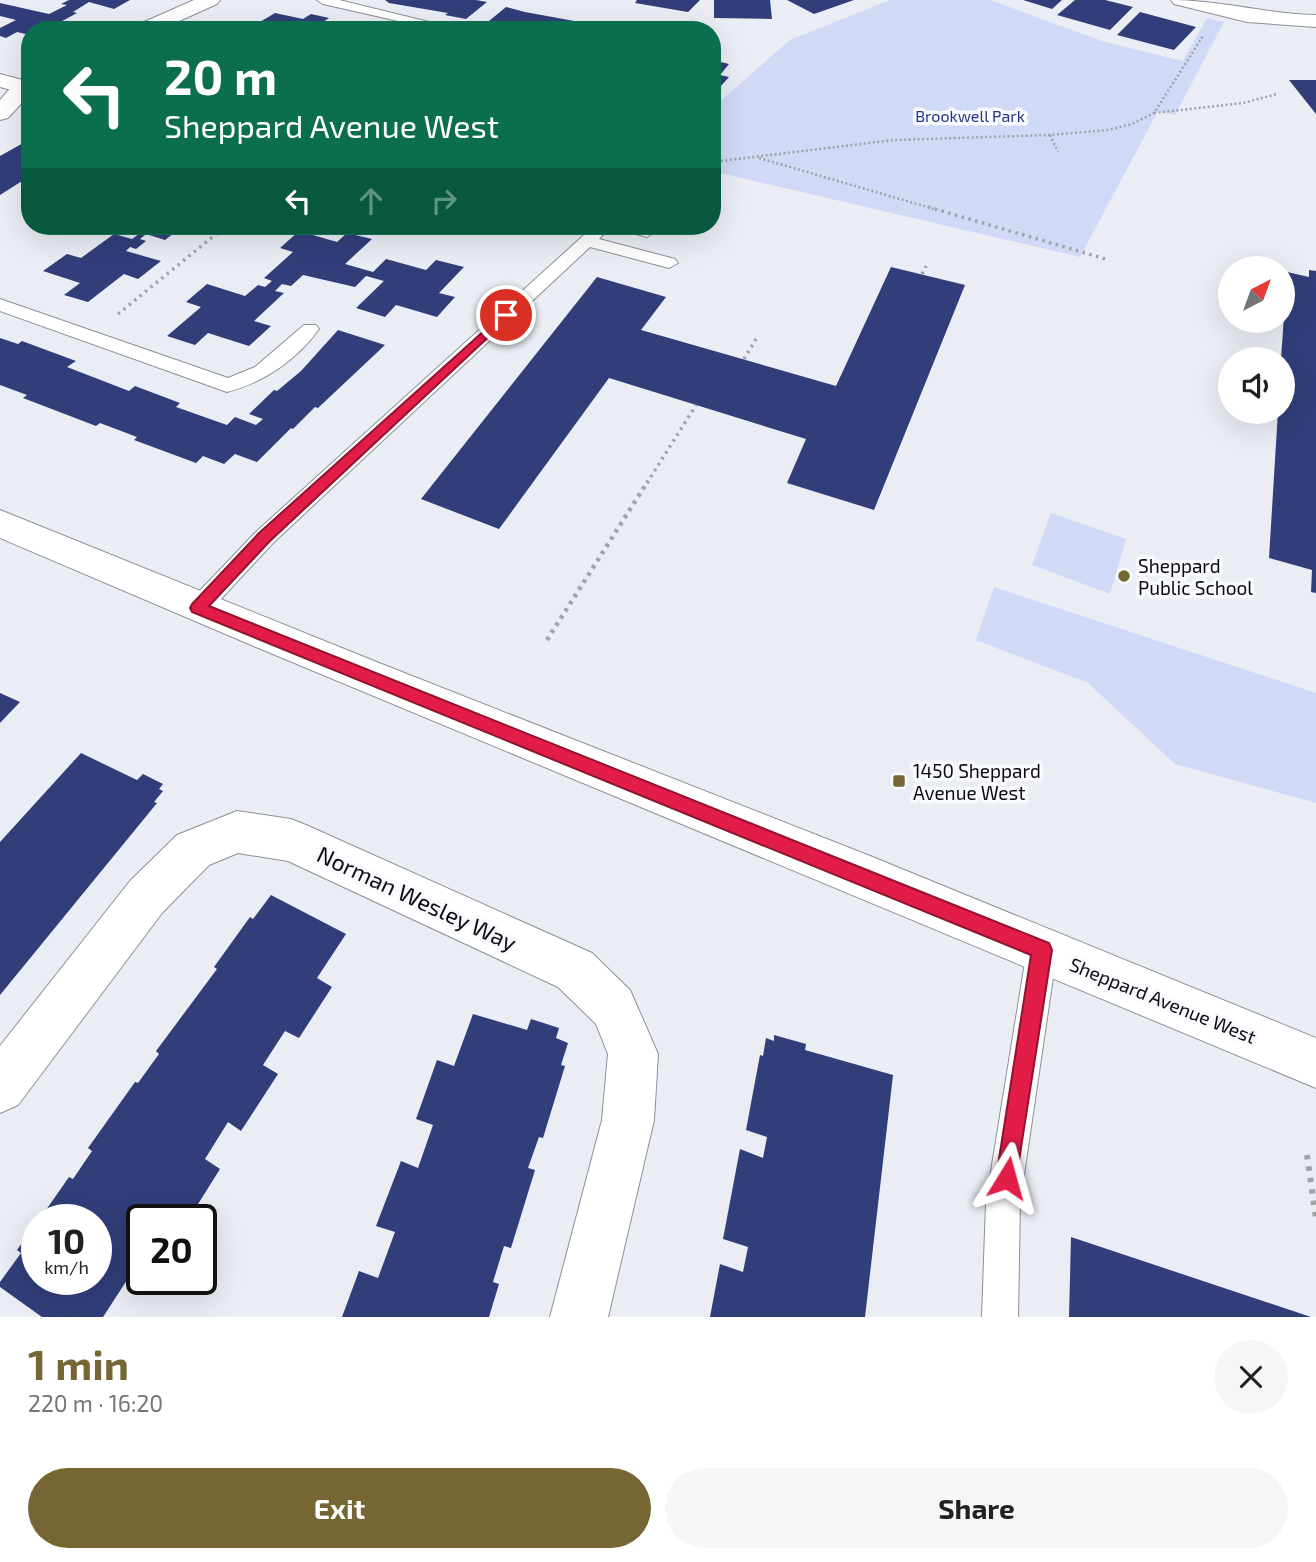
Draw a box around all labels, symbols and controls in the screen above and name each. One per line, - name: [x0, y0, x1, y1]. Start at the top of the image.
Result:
- text: 20 m: [164, 46, 277, 105]
- icon: left: [49, 49, 140, 140]
- text: Sheppard Avenue West: [164, 106, 499, 144]
- park label: Brookwell Park: [915, 106, 1025, 125]
- icon: left: [279, 182, 317, 220]
- icon: ahead: [352, 182, 390, 220]
- icon: right: [425, 182, 463, 220]
- north arrow: [1218, 256, 1295, 332]
- map controls: [1218, 256, 1295, 424]
- pin: [476, 285, 536, 345]
- icon: arrive: [487, 296, 525, 334]
- button: sound: [1218, 347, 1295, 424]
- place label: Sheppard Public School: [1138, 554, 1253, 599]
- marker: Sheppard Public School: [1116, 568, 1132, 584]
- place label: 1450 Sheppard Avenue West: [913, 759, 1041, 804]
- marker: 1450 Sheppard Avenue West: [891, 773, 907, 789]
- street label: Norman Wesley Way: [313, 839, 521, 957]
- street label: Sheppard Avenue West: [1066, 952, 1260, 1048]
- position arrow: [970, 1141, 1044, 1215]
- speed limit sign: 20: [126, 1204, 217, 1295]
- text: 10: [48, 1219, 85, 1261]
- text: km/h: [44, 1256, 89, 1278]
- text: 1 min: [28, 1338, 129, 1388]
- button: close: [1214, 1340, 1288, 1414]
- text: 220 m · 16:20: [28, 1389, 163, 1417]
- button: Exit: [28, 1468, 651, 1548]
- button: Share: [665, 1468, 1288, 1548]

